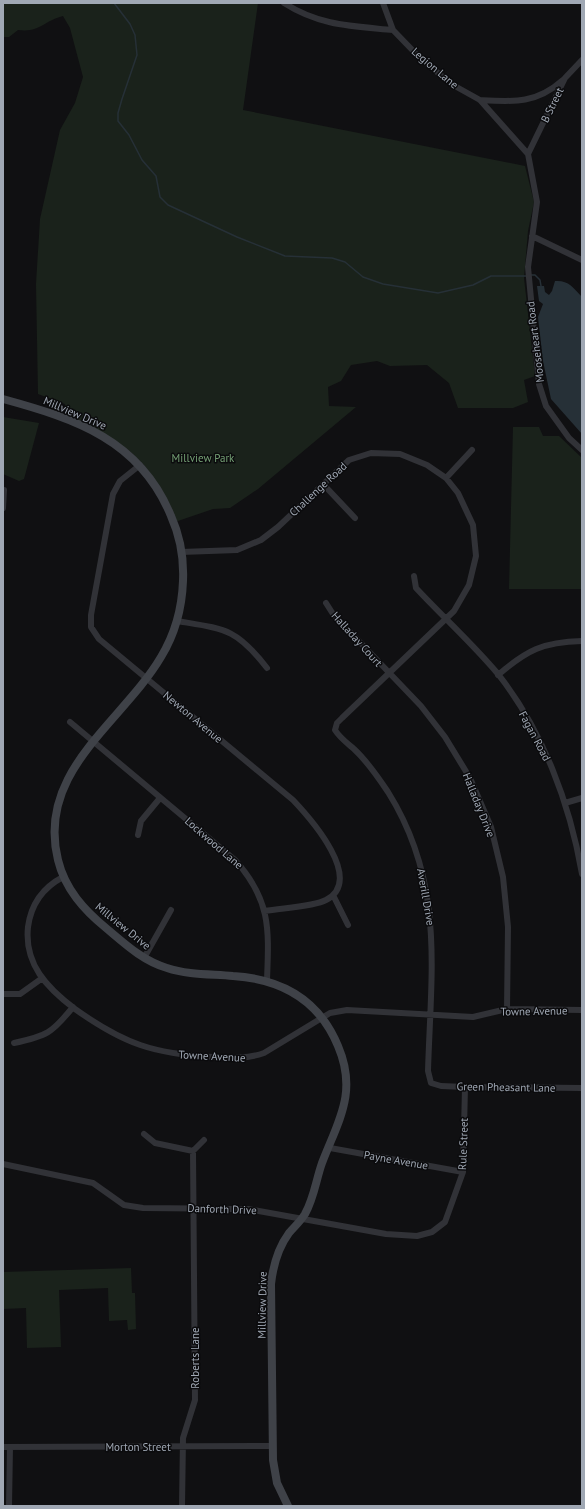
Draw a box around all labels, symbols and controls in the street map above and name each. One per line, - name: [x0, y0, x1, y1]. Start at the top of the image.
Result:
- street label: Legion Lane: [409, 44, 462, 92]
- street label: B Street: [537, 85, 567, 125]
- street label: Mooseheart Road: [523, 300, 547, 383]
- street label: Millview Drive: [41, 393, 109, 433]
- park label: Millview Park: [172, 451, 235, 465]
- street label: Challenge Road: [286, 459, 350, 519]
- street label: Halladay Court: [329, 609, 386, 670]
- street label: Newton Avenue: [160, 688, 226, 746]
- street label: Fagan Road: [516, 709, 554, 764]
- street label: Halladay Drive: [460, 771, 498, 840]
- street label: Lockwood Lane: [182, 814, 246, 872]
- street label: Averill Drive: [414, 867, 438, 927]
- street label: Millview Drive: [92, 899, 154, 953]
- street label: Towne Avenue: [500, 1003, 568, 1019]
- street label: Towne Avenue: [178, 1047, 246, 1065]
- street label: Green Pheasant Lane: [456, 1079, 556, 1095]
- street label: Rule Street: [455, 1117, 471, 1170]
- street label: Payne Avenue: [363, 1147, 430, 1173]
- street label: Danforth Drive: [187, 1201, 257, 1217]
- street label: Millview Drive: [254, 1271, 270, 1339]
- street label: Roberts Lane: [188, 1327, 202, 1389]
- street label: Morton Street: [105, 1440, 171, 1454]

